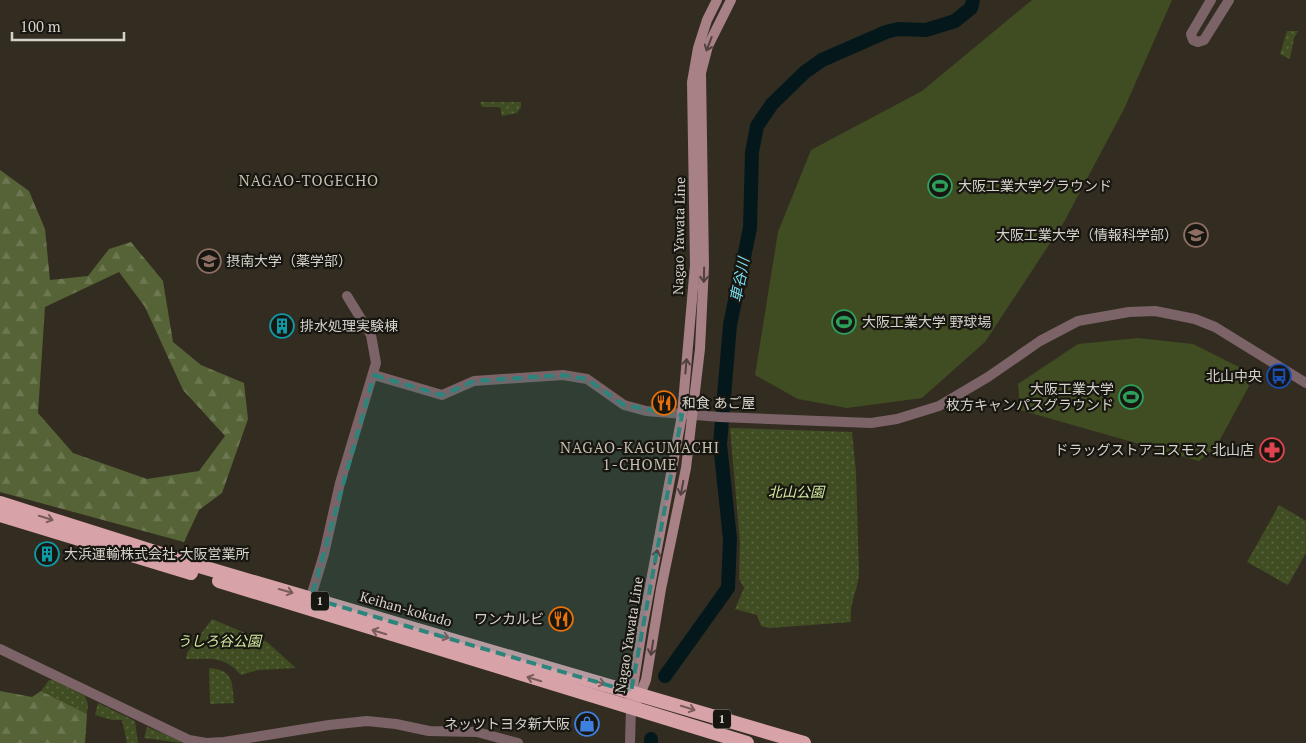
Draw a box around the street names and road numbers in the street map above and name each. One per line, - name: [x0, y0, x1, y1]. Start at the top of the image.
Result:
- street label: Nagao Yawata Line: [668, 177, 689, 295]
- street label: Nagao Yawata Line: [610, 575, 647, 695]
- street label: Keihan-kokudo: [358, 586, 455, 631]
- road number: 1: [311, 592, 329, 610]
- road number: 1: [713, 710, 731, 729]

